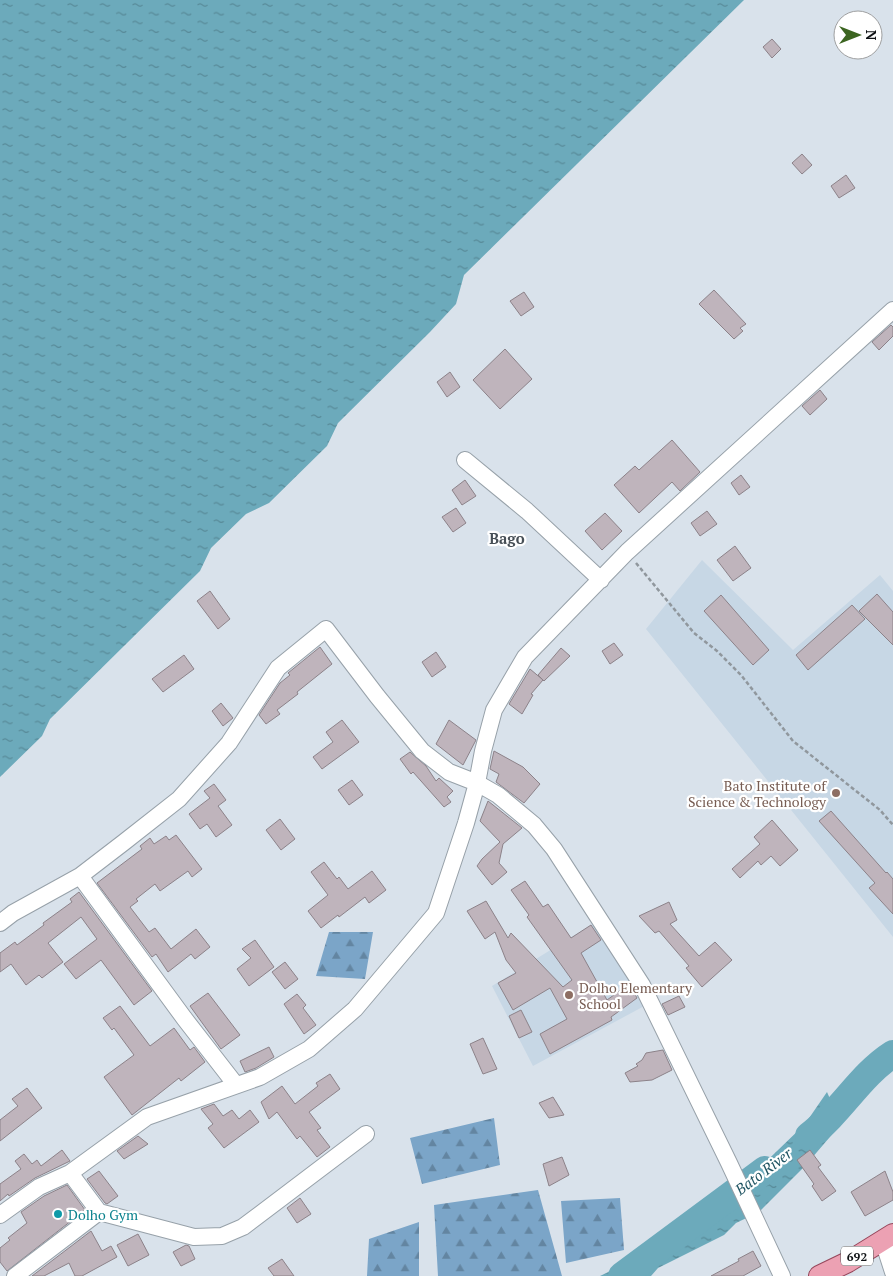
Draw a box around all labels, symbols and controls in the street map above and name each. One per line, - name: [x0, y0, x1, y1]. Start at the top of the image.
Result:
- north arrow: [833, 10, 883, 60]
- text: N: [862, 30, 881, 41]
- district label: Bago: [489, 528, 525, 548]
- place label: Bato Institute of Science & Technology: [688, 776, 827, 811]
- marker: Bato Institute of Science & Technology: [830, 787, 842, 799]
- place label: Dolho Elementary School: [579, 978, 693, 1013]
- marker: Dolho Elementary School: [563, 989, 575, 1001]
- water label: Bato River: [730, 1142, 796, 1199]
- place label: Dolho Gym: [68, 1205, 138, 1224]
- marker: Dolho Gym: [52, 1208, 64, 1220]
- road number: 692: [841, 1246, 873, 1266]

